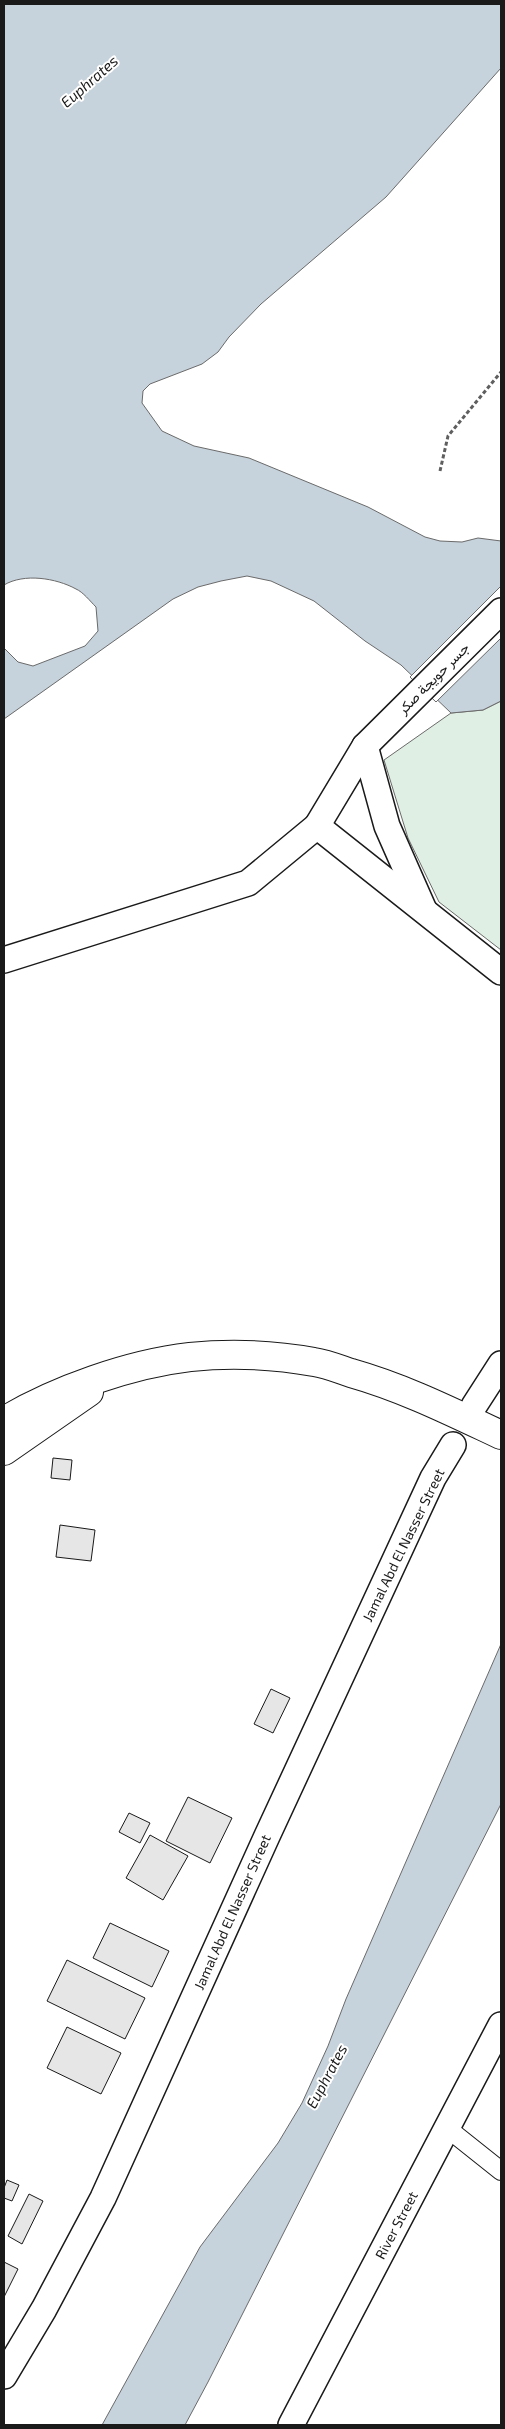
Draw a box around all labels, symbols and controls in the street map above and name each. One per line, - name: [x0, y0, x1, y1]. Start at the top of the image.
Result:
- water label: Euphrates: [57, 51, 122, 111]
- street label: جسر حويجة صكر: [393, 639, 473, 719]
- street label: Jamal Abd El Nasser Street: [358, 1466, 448, 1624]
- street label: Jamal Abd El Nasser Street: [190, 1832, 274, 1992]
- water label: Euphrates: [302, 2041, 351, 2111]
- street label: River Street: [371, 2188, 421, 2262]

